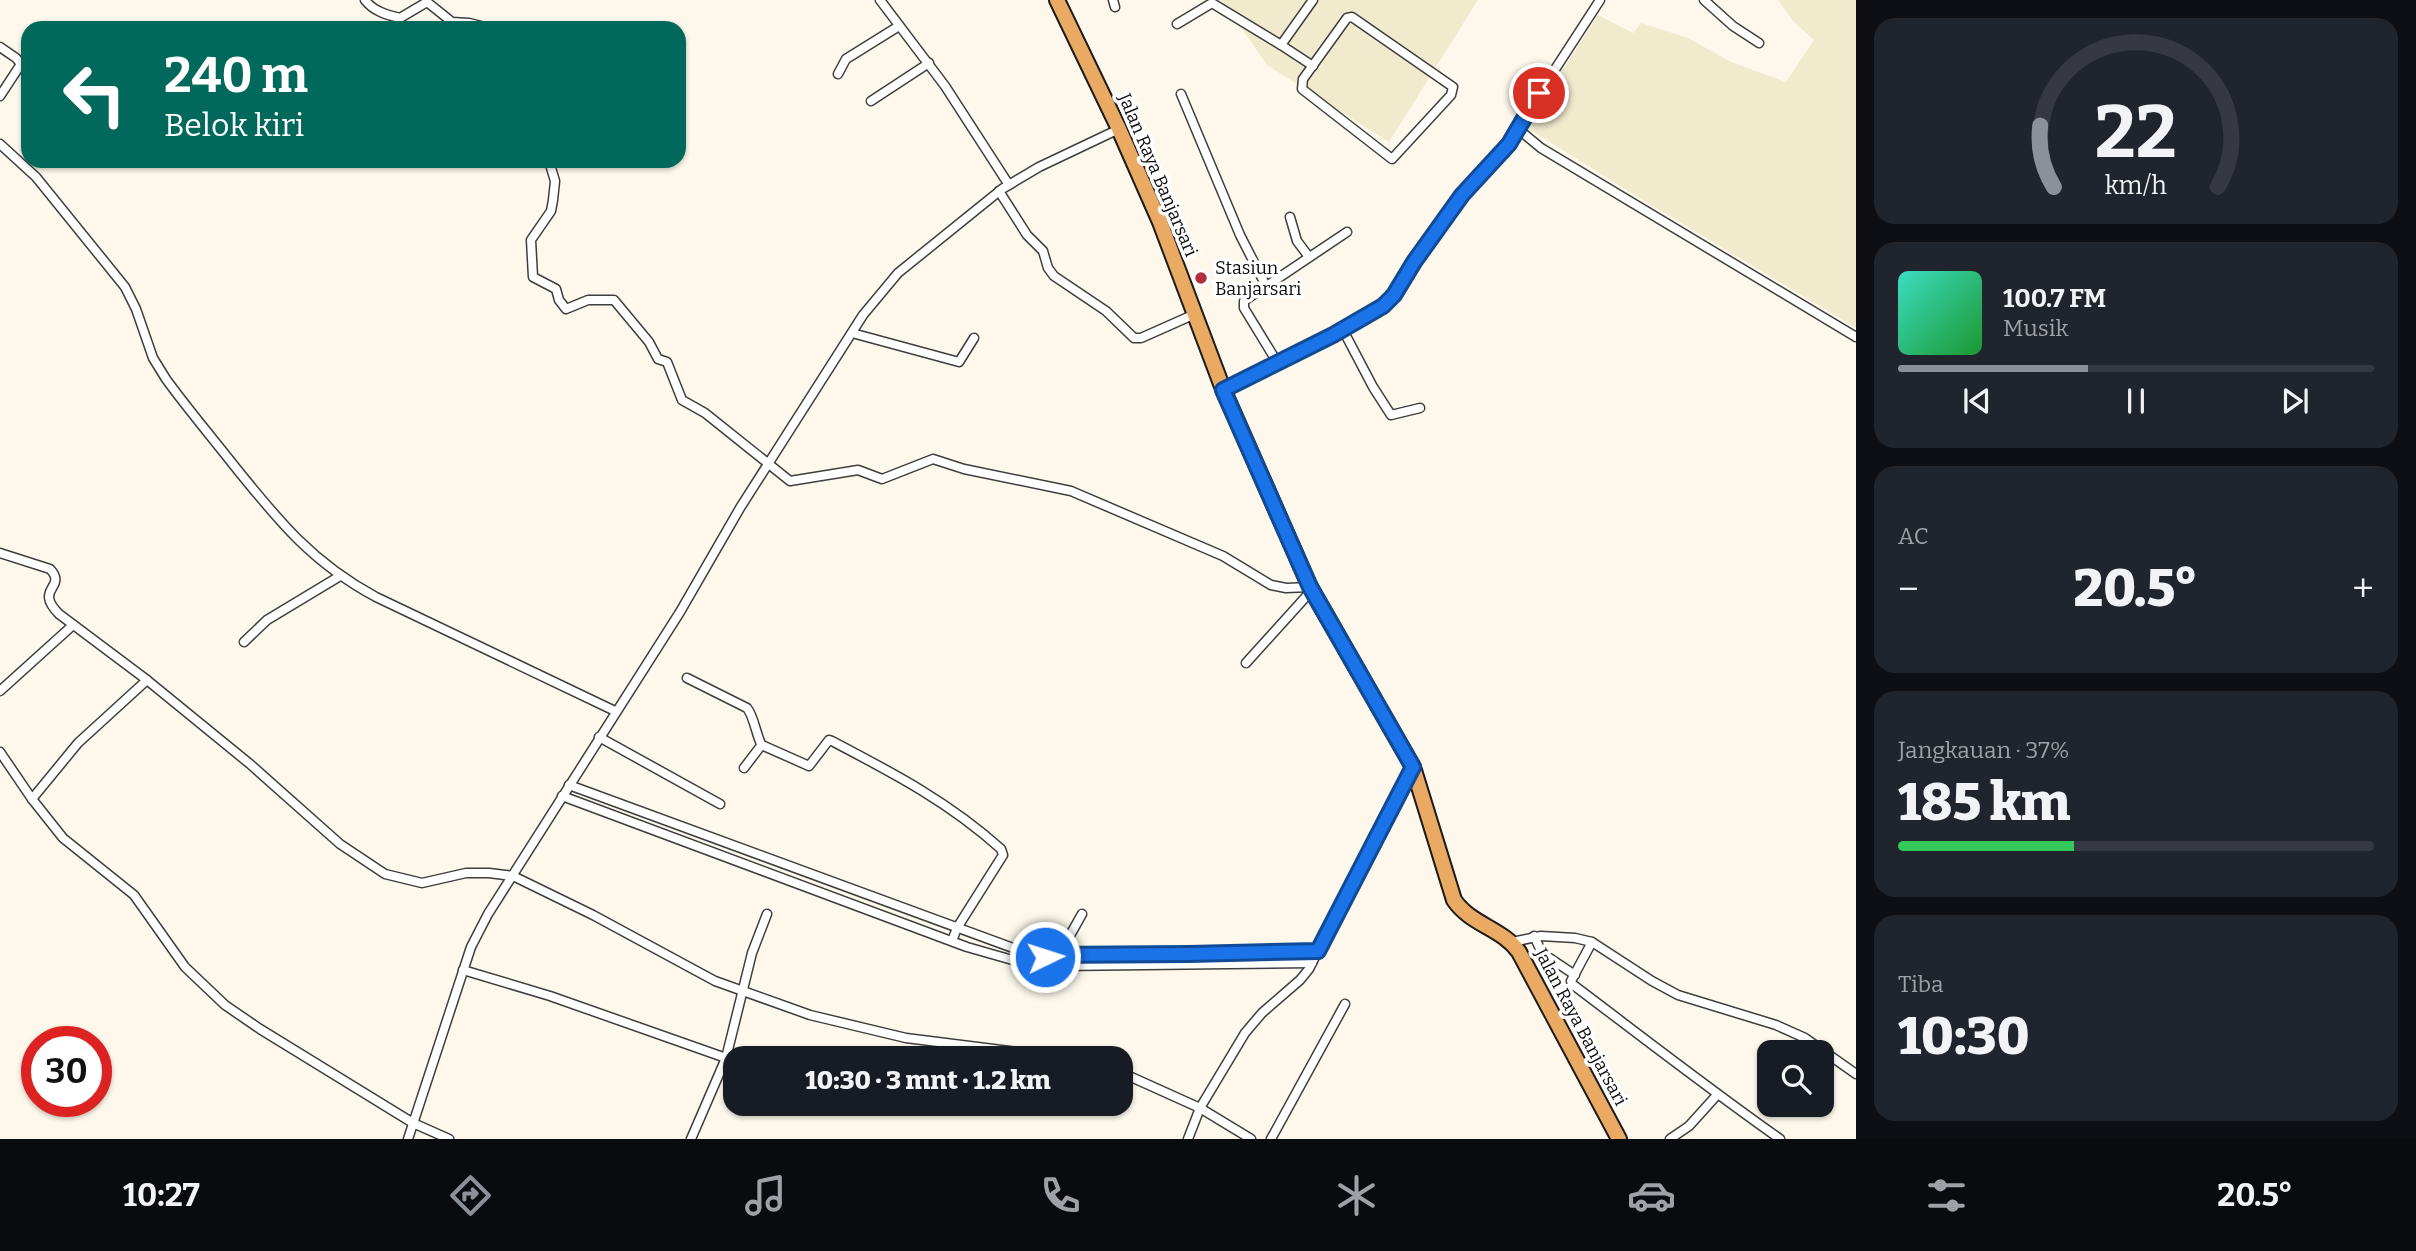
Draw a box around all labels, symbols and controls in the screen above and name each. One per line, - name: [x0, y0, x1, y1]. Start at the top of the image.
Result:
- text: 240 m: [164, 46, 308, 105]
- icon: left: [49, 49, 140, 140]
- pin: [1509, 63, 1569, 123]
- icon: arrive: [1520, 74, 1558, 112]
- street label: Jalan Raya Banjarsari: [1113, 89, 1202, 260]
- text: 22: [2095, 89, 2177, 176]
- text: Belok kiri: [164, 106, 304, 144]
- text: km/h: [2105, 171, 2167, 201]
- place label: Stasiun Banjarsari: [1215, 257, 1301, 300]
- marker: Stasiun Banjarsari: [1193, 270, 1209, 286]
- text: 100.7 FM: [2003, 283, 2106, 314]
- text: Musik: [2003, 314, 2069, 342]
- icon: previous: [1958, 382, 1996, 420]
- icon: pause: [2117, 382, 2155, 420]
- icon: next: [2276, 382, 2314, 420]
- text: AC: [1898, 522, 1929, 550]
- text: 20.5°: [2073, 557, 2198, 620]
- text: −: [1898, 566, 1919, 612]
- text: +: [2352, 566, 2374, 612]
- text: Jangkauan · 37%: [1898, 736, 2069, 764]
- text: 185 km: [1898, 771, 2071, 834]
- position arrow: [1008, 920, 1082, 994]
- street label: Jalan Raya Banjarsari: [1530, 944, 1632, 1109]
- text: Tiba: [1898, 970, 1944, 998]
- text: 10:30: [1898, 1005, 2029, 1068]
- speed limit sign: 30: [21, 1026, 112, 1117]
- map controls: [1757, 1040, 1834, 1117]
- button: search: [1757, 1040, 1834, 1117]
- text: 10:30 · 3 mnt · 1.2 km: [805, 1065, 1051, 1096]
- icon: directions: [446, 1171, 495, 1220]
- icon: music: [741, 1171, 790, 1220]
- icon: phone: [1036, 1171, 1085, 1220]
- icon: climate: [1332, 1171, 1381, 1220]
- icon: car: [1627, 1171, 1676, 1220]
- icon: filters: [1922, 1171, 1971, 1220]
- text: 10:27: [123, 1176, 200, 1214]
- text: 20.5°: [2217, 1176, 2293, 1214]

